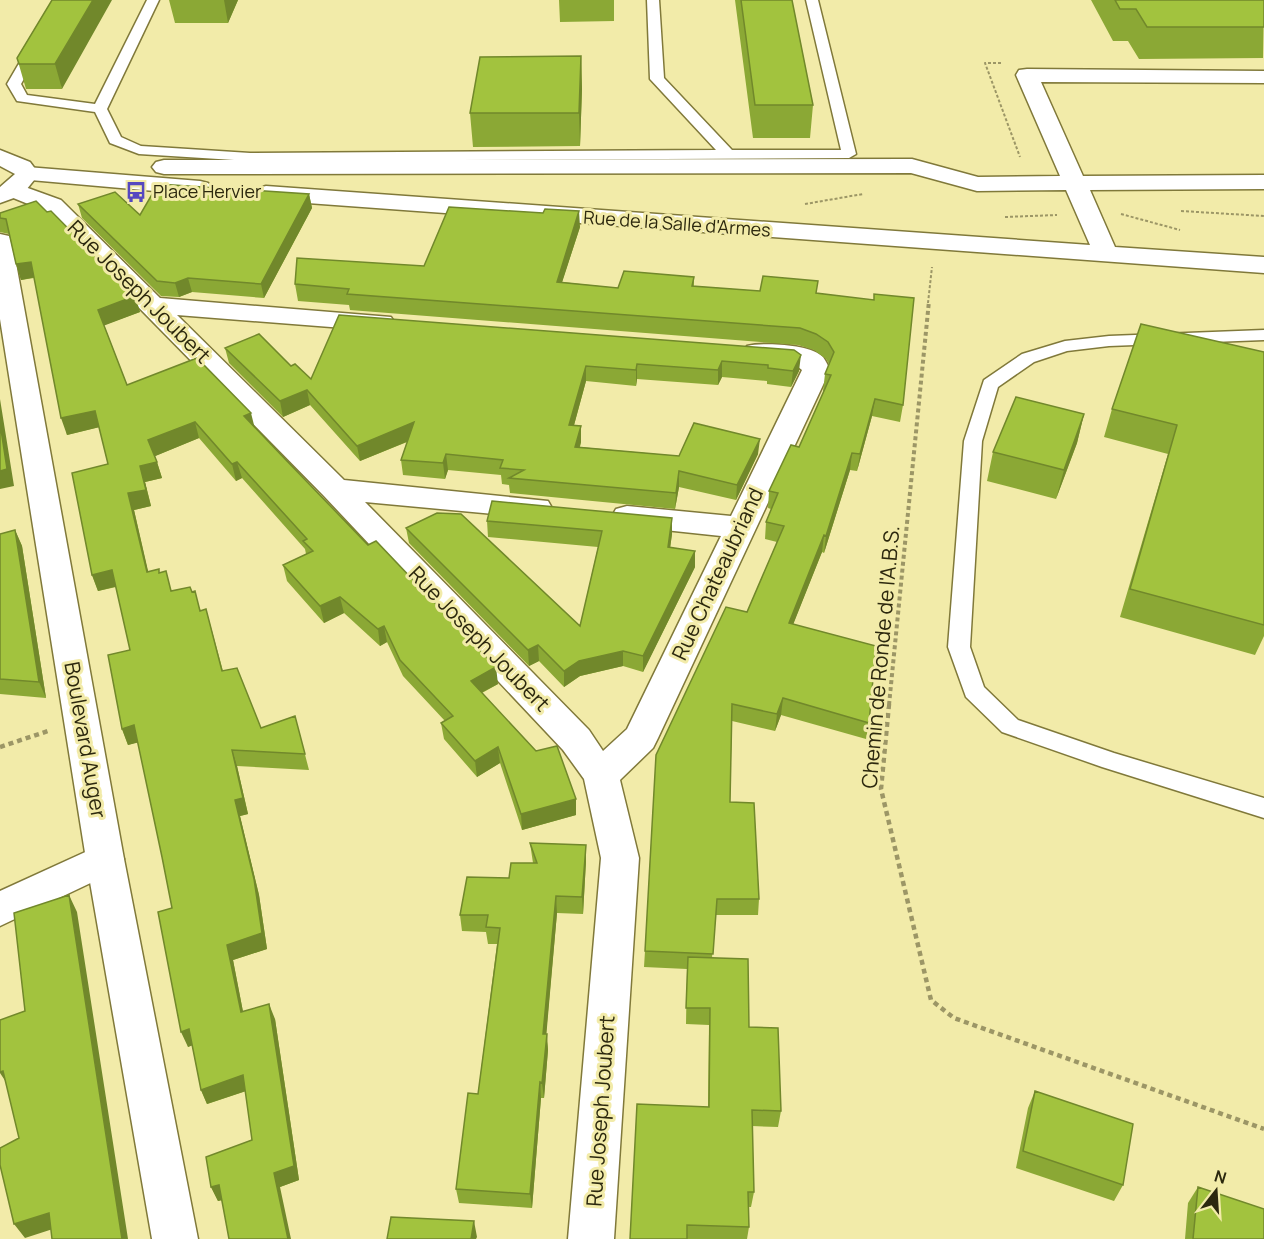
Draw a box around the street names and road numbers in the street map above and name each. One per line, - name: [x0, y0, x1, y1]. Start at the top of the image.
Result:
- street label: Rue de la Salle d'Armes: [583, 204, 772, 242]
- street label: Rue Joseph Joubert: [62, 214, 217, 369]
- street label: Rue Chateaubriand: [665, 483, 769, 664]
- street label: Chemin de Ronde de l'A.B.S.: [855, 524, 905, 790]
- street label: Rue Joseph Joubert: [403, 560, 556, 717]
- street label: Boulevard Auger: [58, 659, 114, 821]
- street label: Rue Joseph Joubert: [579, 1014, 621, 1208]

